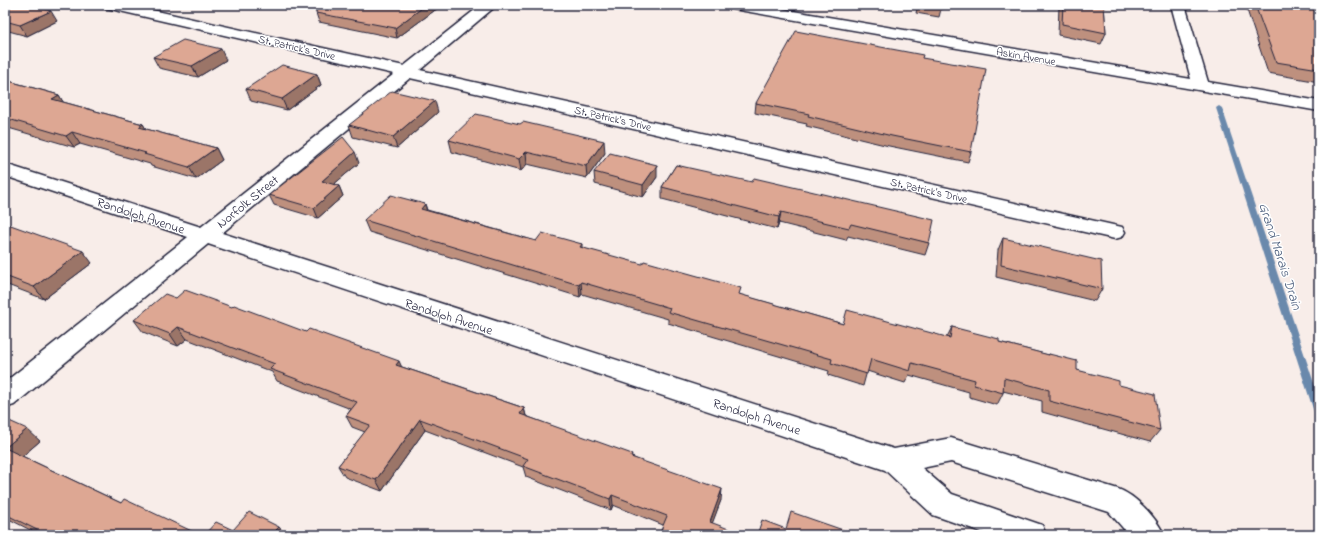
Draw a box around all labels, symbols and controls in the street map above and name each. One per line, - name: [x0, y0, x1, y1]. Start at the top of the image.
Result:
- street label: St. Patrick's Drive: [257, 31, 337, 65]
- street label: Askin Avenue: [995, 44, 1057, 70]
- street label: St. Patrick's Drive: [573, 102, 653, 136]
- street label: Norfolk Street: [213, 171, 284, 233]
- street label: St. Patrick's Drive: [889, 174, 969, 208]
- street label: Randolph Avenue: [94, 193, 187, 240]
- water label: Grand Marais Drain: [1252, 200, 1307, 314]
- street label: Randolph Avenue: [402, 294, 495, 341]
- street label: Randolph Avenue: [710, 394, 803, 441]

